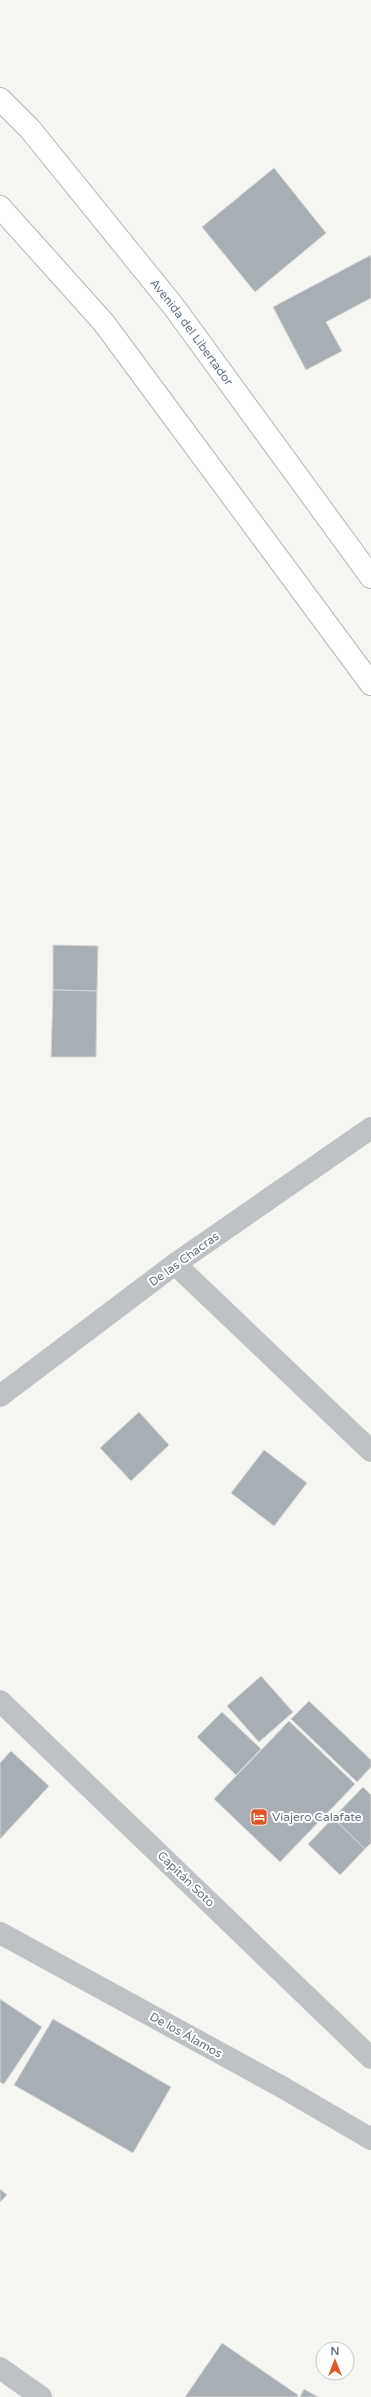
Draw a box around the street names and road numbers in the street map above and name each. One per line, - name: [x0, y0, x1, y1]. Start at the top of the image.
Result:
- street label: Avenida del Libertador: [147, 276, 236, 389]
- street label: De las Chacras: [146, 1229, 222, 1289]
- street label: Capitán Soto: [155, 1848, 217, 1910]
- street label: De los Álamos: [147, 2009, 225, 2061]

